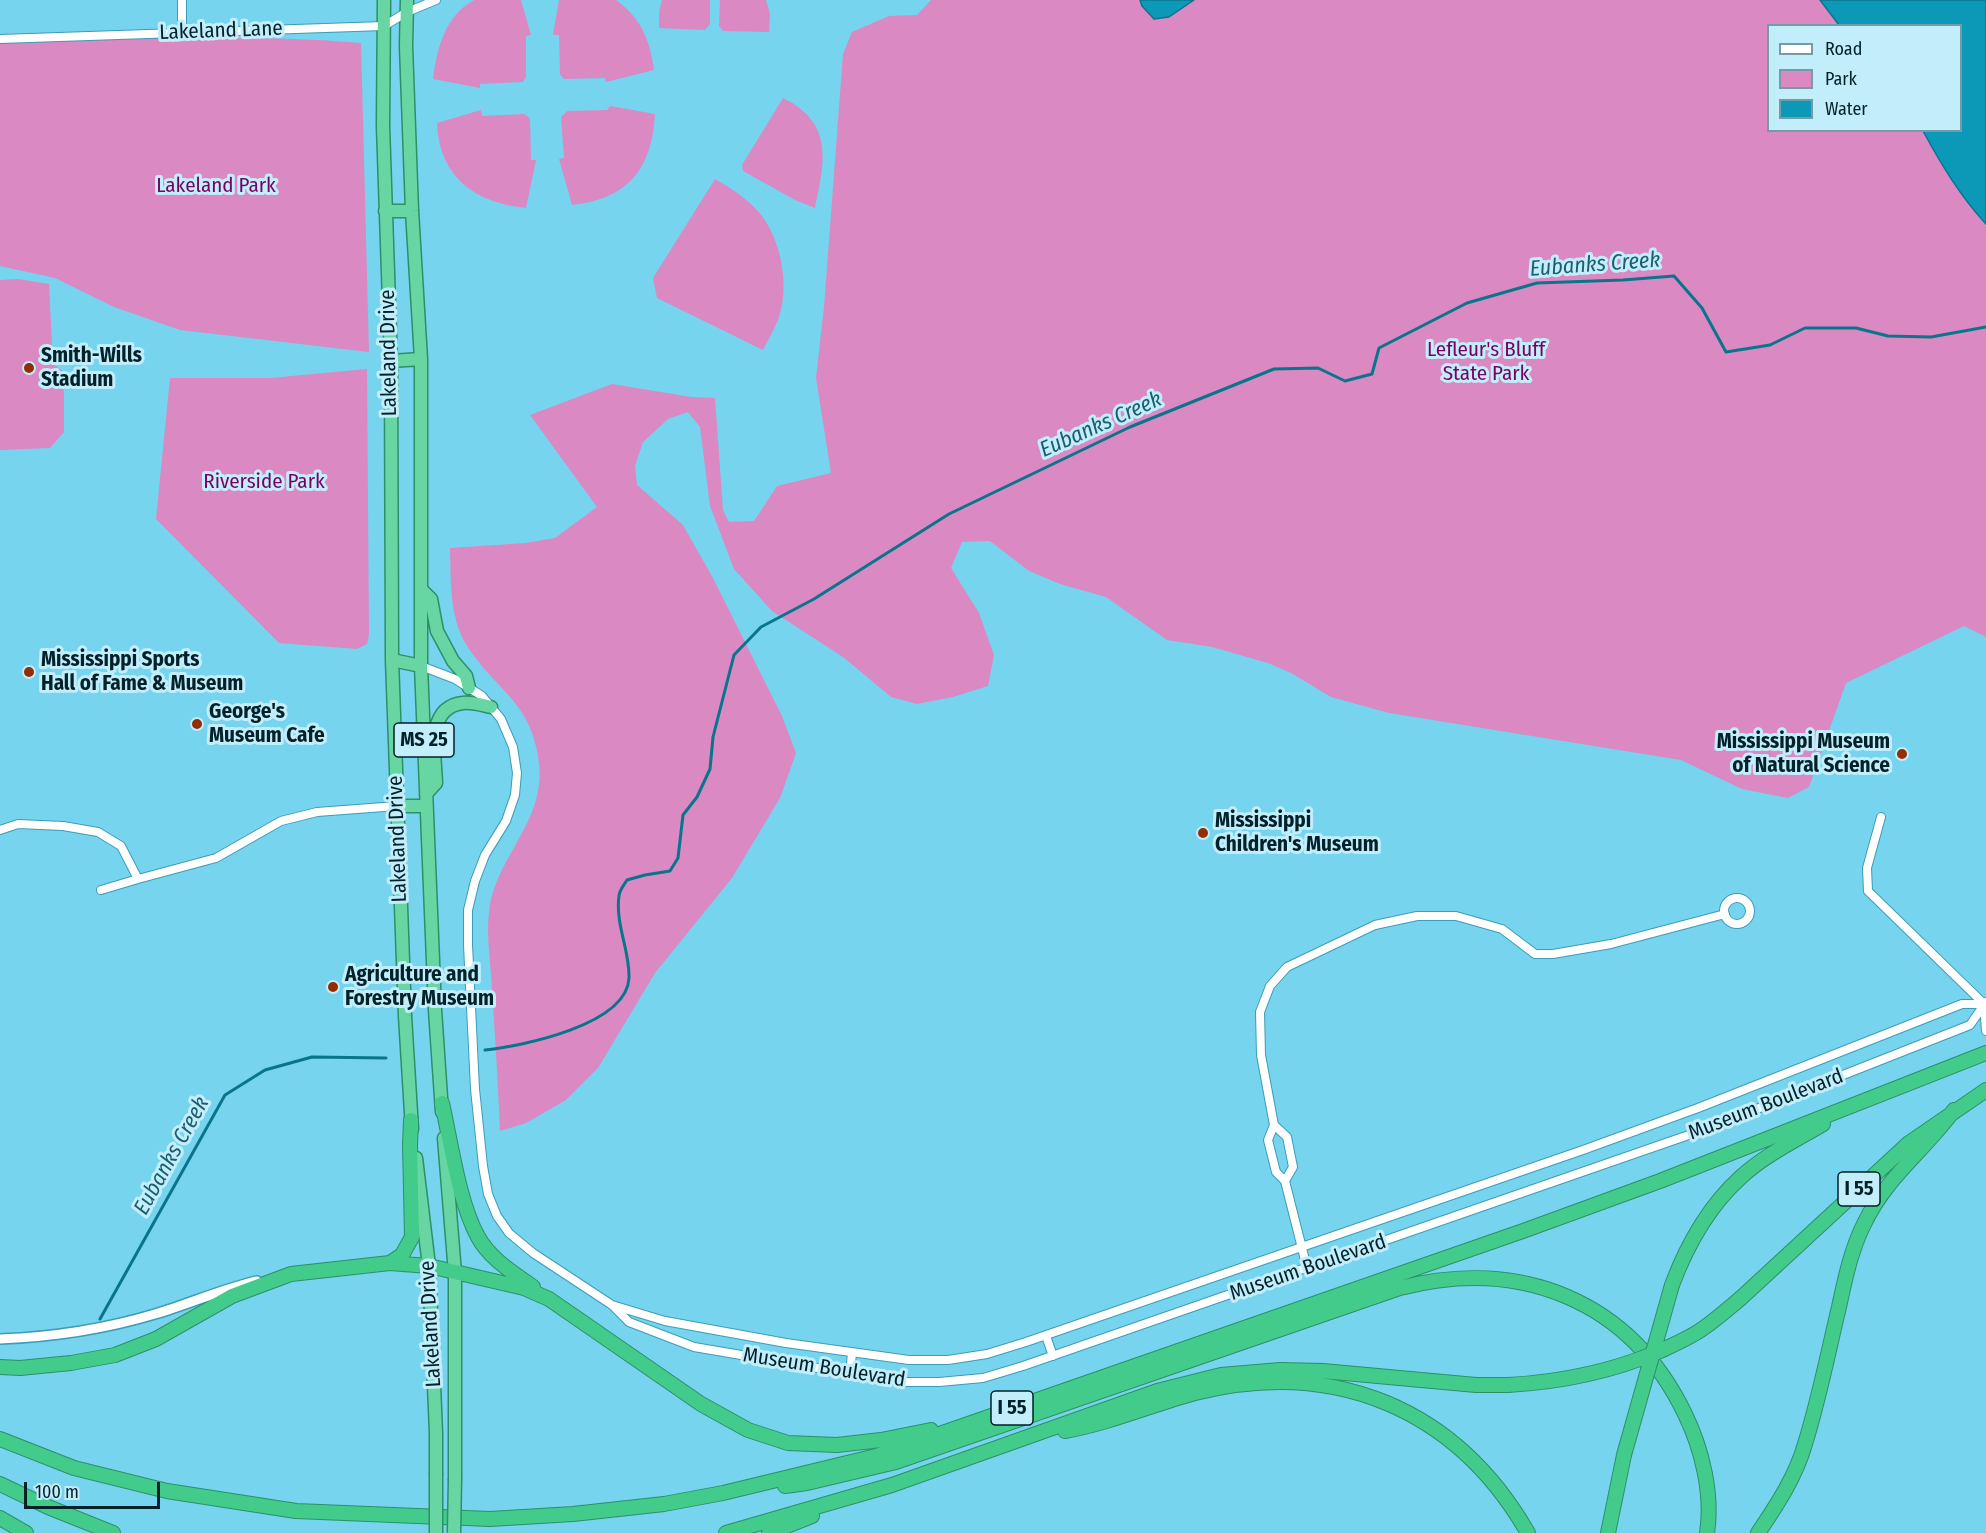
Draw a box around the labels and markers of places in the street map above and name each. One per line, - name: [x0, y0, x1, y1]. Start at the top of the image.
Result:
- place label: Smith-Wills Stadium: [41, 343, 142, 393]
- marker: Smith-Wills Stadium: [22, 361, 36, 375]
- place label: Mississippi Sports Hall of Fame & Museum: [41, 647, 243, 697]
- marker: Mississippi Sports Hall of Fame & Museum: [22, 665, 36, 679]
- place label: George's Museum Cafe: [209, 699, 325, 749]
- marker: George's Museum Cafe: [190, 717, 204, 731]
- place label: Mississippi Museum of Natural Science: [1717, 729, 1890, 779]
- marker: Mississippi Museum of Natural Science: [1895, 747, 1909, 761]
- place label: Mississippi Children's Museum: [1215, 808, 1379, 858]
- marker: Mississippi Children's Museum: [1196, 826, 1210, 840]
- place label: Agriculture and Forestry Museum: [345, 962, 494, 1012]
- marker: Agriculture and Forestry Museum: [326, 980, 340, 994]

